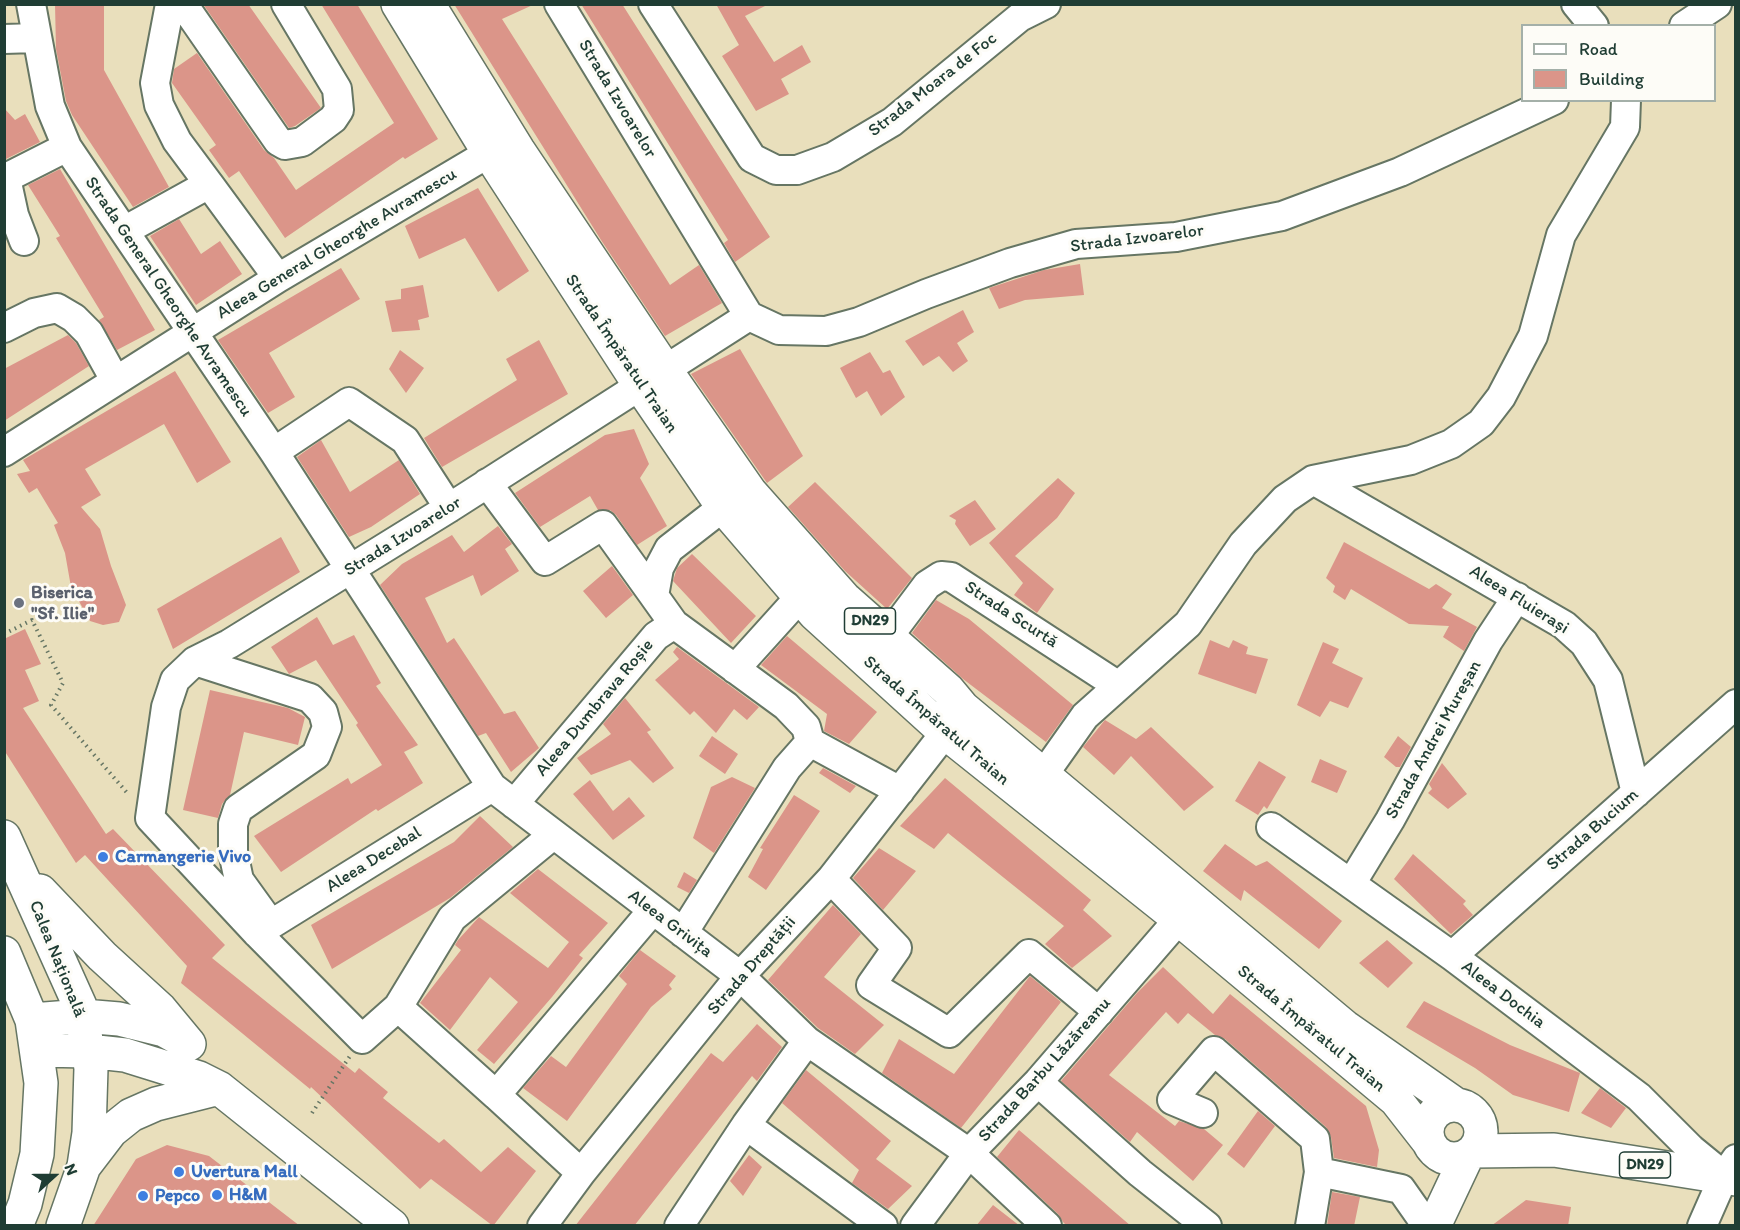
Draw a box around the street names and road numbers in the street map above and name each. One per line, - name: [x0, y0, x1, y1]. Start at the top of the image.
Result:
- street label: Strada Moara de Foc: [864, 28, 1002, 142]
- street label: Strada Izvoarelor: [573, 36, 661, 162]
- street label: Aleea General Gheorghe Avramescu: [213, 164, 461, 324]
- street label: Strada General Gheorghe Avramescu: [79, 173, 257, 421]
- street label: Strada Izvoarelor: [1069, 220, 1205, 258]
- street label: Strada Împăratul Traian: [560, 270, 682, 438]
- street label: Strada Izvoarelor: [340, 492, 466, 582]
- street label: Aleea Fluierași: [1465, 561, 1573, 639]
- street label: Strada Scurtă: [960, 577, 1062, 653]
- road number: DN29: [844, 608, 896, 634]
- street label: Aleea Dumbrava Roșie: [531, 635, 659, 781]
- street label: Strada Împăratul Traian: [858, 652, 1014, 790]
- street label: Strada Andrei Mureșan: [1381, 657, 1487, 823]
- street label: Strada Bucium: [1543, 784, 1643, 876]
- street label: Aleea Decebal: [322, 822, 426, 898]
- street label: Aleea Grivița: [623, 885, 717, 963]
- street label: Calea Națională: [24, 897, 90, 1021]
- street label: Strada Dreptății: [703, 912, 801, 1020]
- street label: Aleea Dochia: [1457, 956, 1549, 1034]
- street label: Strada Împăratul Traian: [1232, 961, 1390, 1097]
- street label: Strada Barbu Lăzăreanu: [974, 993, 1116, 1147]
- road number: DN29: [1620, 1152, 1670, 1178]

